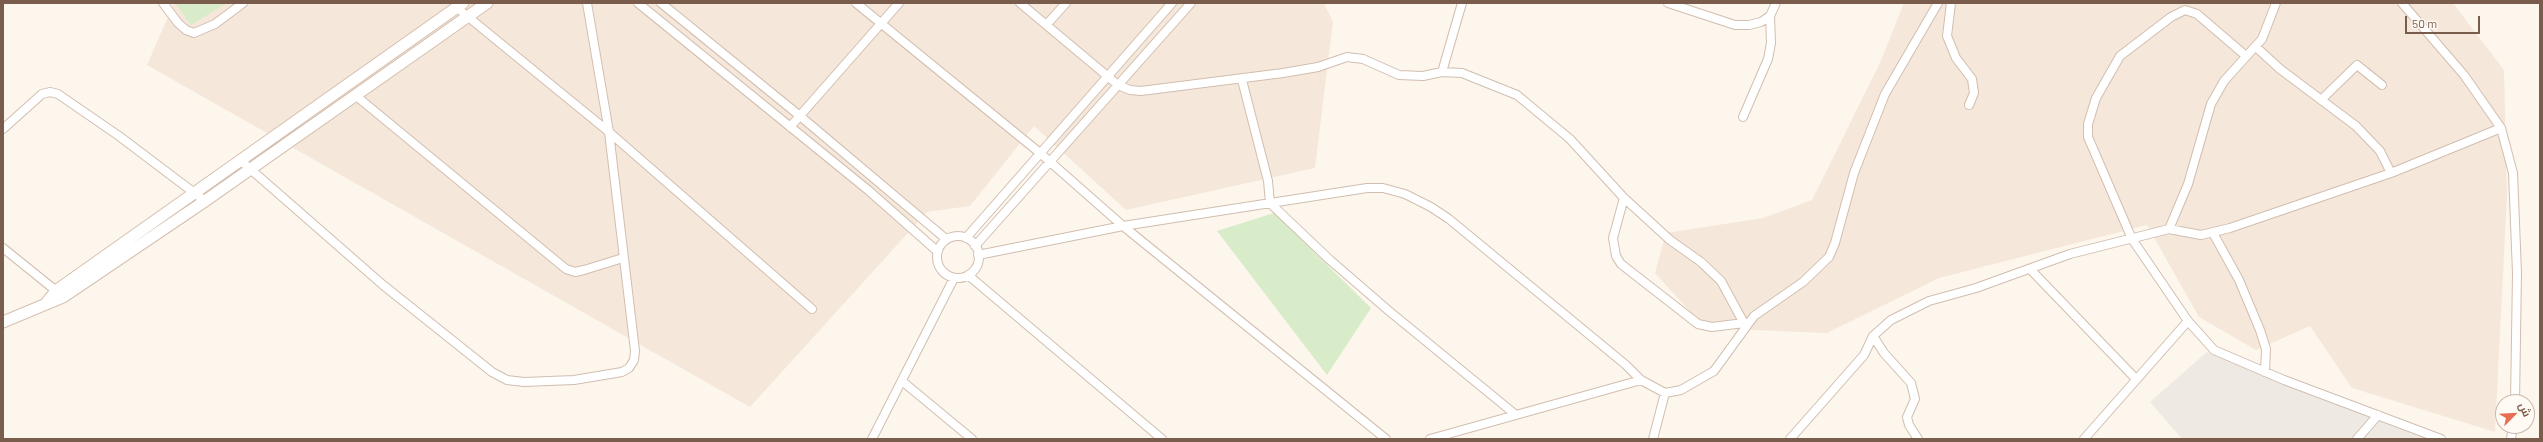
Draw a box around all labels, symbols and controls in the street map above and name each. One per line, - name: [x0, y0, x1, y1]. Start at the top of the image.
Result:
- scale bar: [2407, 8, 2482, 34]
- text: 50 m: [2412, 16, 2437, 30]
- north arrow: [2495, 394, 2535, 434]
- text: ش: [2517, 400, 2534, 418]

